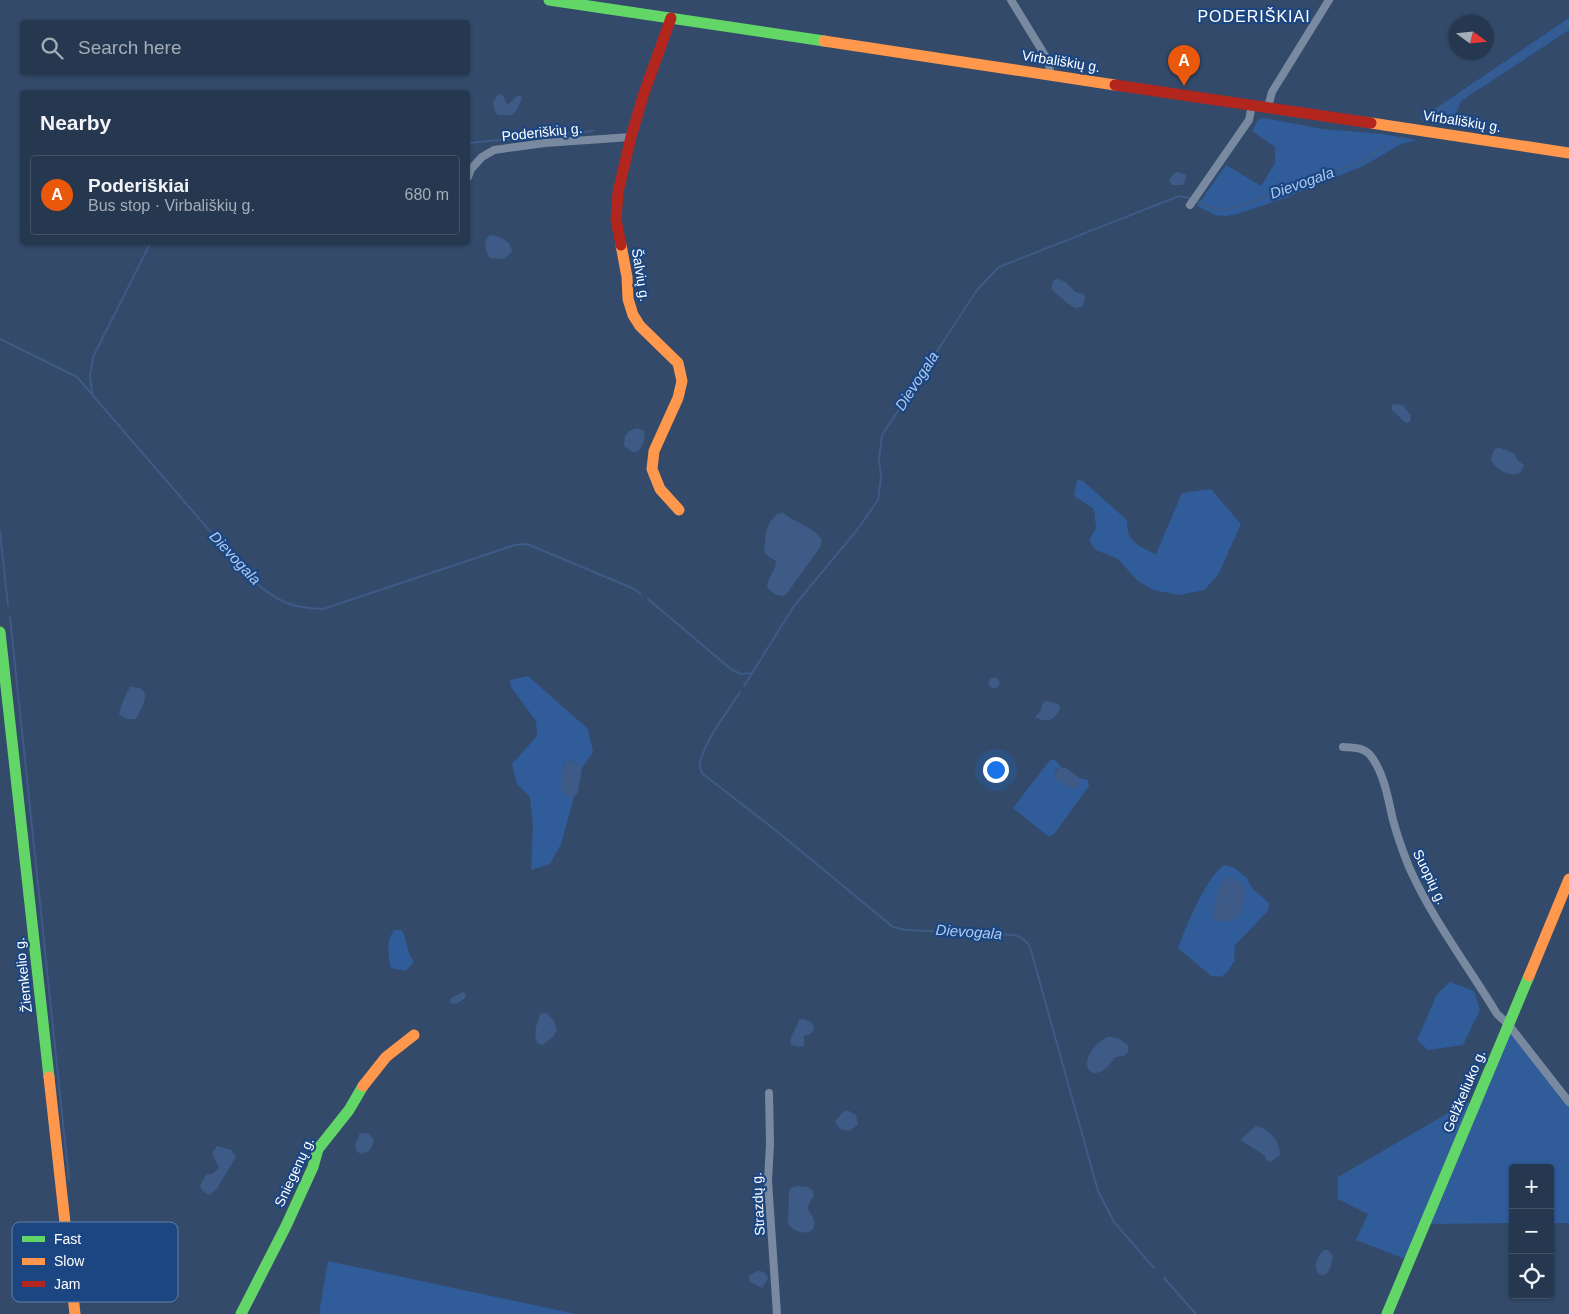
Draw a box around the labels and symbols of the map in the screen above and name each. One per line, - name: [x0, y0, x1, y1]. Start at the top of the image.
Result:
- district label: PODERIŠKIAI: [1197, 7, 1311, 25]
- north arrow: [1449, 15, 1494, 60]
- pin: A: [1168, 45, 1200, 86]
- street label: Virbališkių g.: [1021, 47, 1101, 75]
- street label: Virbališkių g.: [1422, 107, 1502, 135]
- street label: Poderiškių g.: [501, 120, 583, 144]
- water label: Dievogala: [1268, 163, 1336, 202]
- street label: Šalvių g.: [629, 247, 653, 303]
- water label: Dievogala: [891, 348, 942, 413]
- water label: Dievogala: [206, 527, 264, 588]
- your location: [983, 757, 1009, 783]
- street label: Suopių g.: [1410, 847, 1450, 907]
- water label: Dievogala: [935, 921, 1003, 942]
- street label: Žiemkelio g.: [11, 937, 35, 1013]
- street label: Gelžkeliuko g.: [1439, 1047, 1489, 1135]
- street label: Sniegenų g.: [271, 1135, 317, 1209]
- street label: Strazdų g.: [748, 1172, 768, 1236]
- legend: [12, 1222, 178, 1302]
- text: Fast: [54, 1231, 81, 1247]
- text: Slow: [54, 1253, 85, 1269]
- text: Jam: [54, 1276, 80, 1292]

